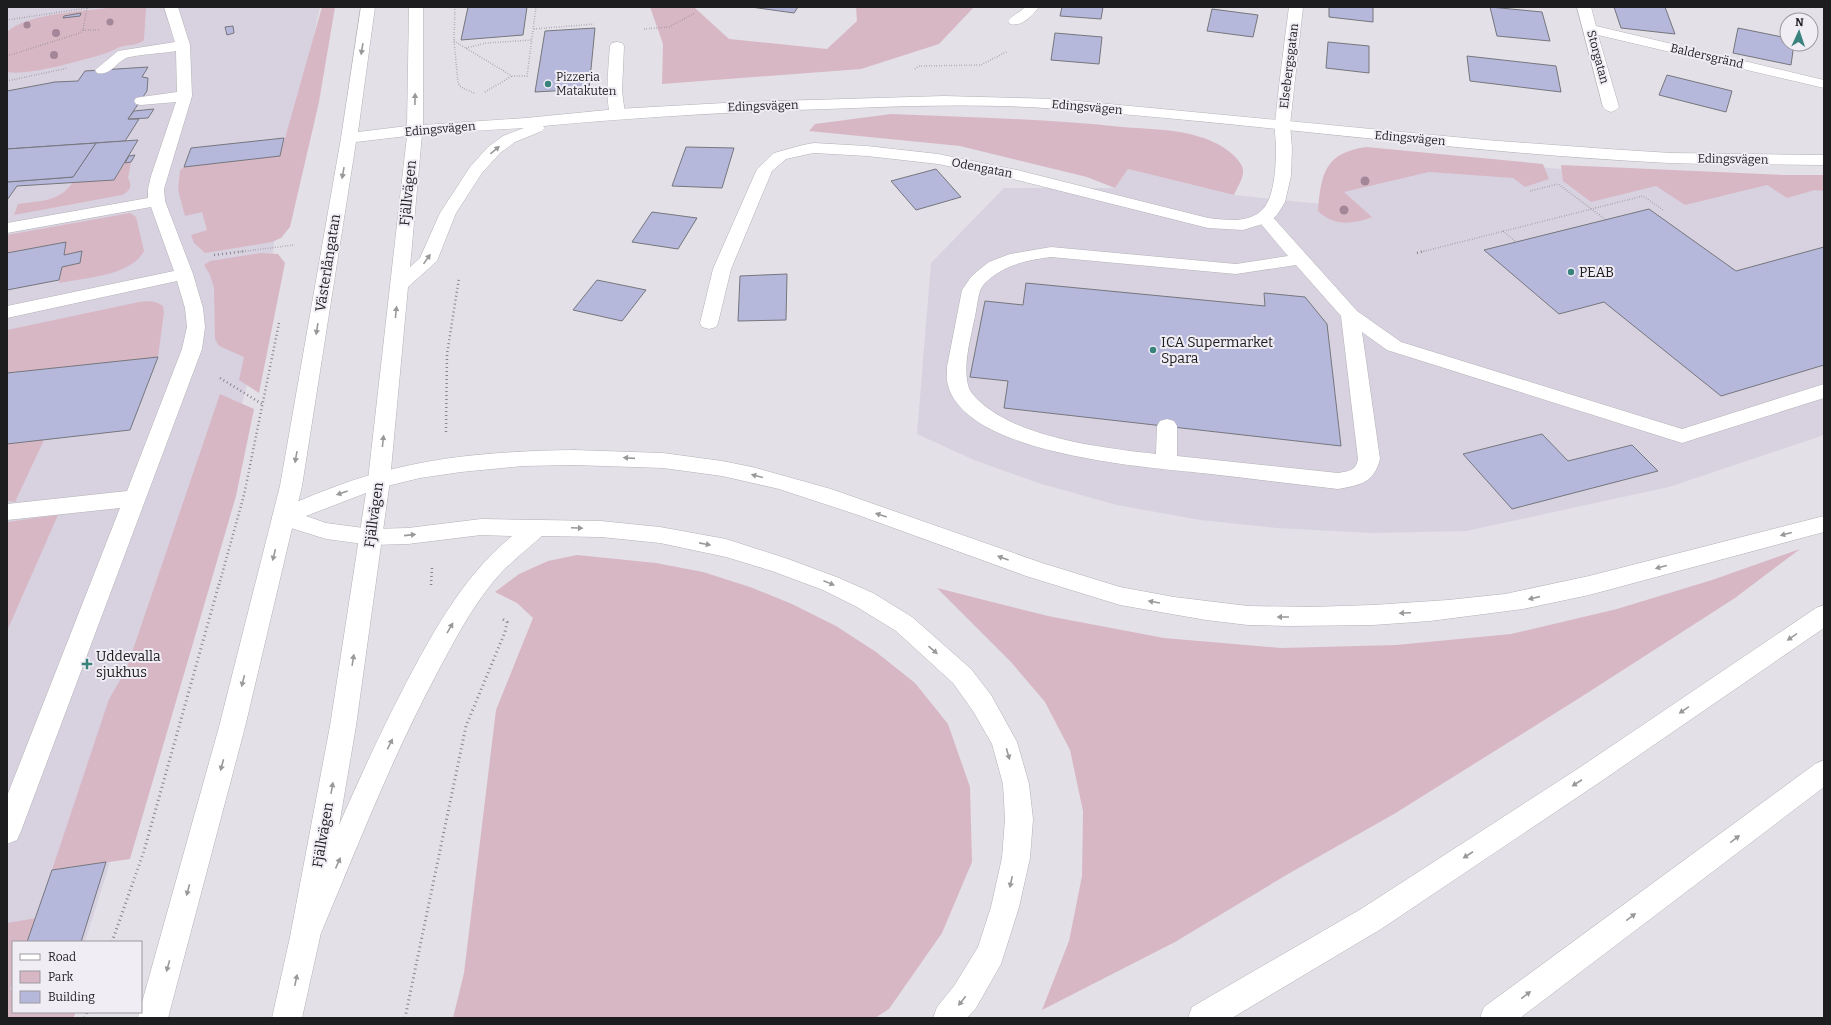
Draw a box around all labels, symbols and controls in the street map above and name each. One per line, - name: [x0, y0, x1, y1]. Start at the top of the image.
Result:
- north arrow: [1779, 12, 1819, 52]
- text: N: [1795, 16, 1805, 29]
- street label: Elsebergsgatan: [1277, 22, 1301, 109]
- street label: Storgatan: [1584, 29, 1612, 86]
- street label: Baldersgränd: [1669, 41, 1745, 71]
- one-way arrow: [359, 43, 365, 56]
- place label: Pizzeria Matakuten: [556, 70, 617, 98]
- marker: Pizzeria Matakuten: [543, 79, 553, 89]
- one-way arrow: [412, 92, 418, 105]
- street label: Edingsvägen: [1051, 97, 1123, 117]
- street label: Edingsvägen: [727, 98, 799, 114]
- street label: Edingsvägen: [404, 119, 476, 139]
- street label: Edingsvägen: [1374, 128, 1446, 148]
- one-way arrow: [490, 145, 500, 154]
- street label: Edingsvägen: [1697, 151, 1769, 167]
- street label: Odengatan: [950, 155, 1014, 181]
- street label: Fjällvägen: [396, 159, 420, 227]
- one-way arrow: [339, 166, 345, 179]
- street label: Västerlångatan: [312, 213, 344, 313]
- one-way arrow: [424, 254, 431, 265]
- place label: PEAB: [1579, 264, 1614, 281]
- marker: PEAB: [1566, 267, 1576, 277]
- one-way arrow: [393, 306, 399, 318]
- one-way arrow: [314, 323, 320, 335]
- place label: ICA Supermarket Spara: [1161, 334, 1273, 367]
- marker: ICA Supermarket Spara: [1148, 345, 1158, 355]
- one-way arrow: [380, 435, 386, 447]
- one-way arrow: [292, 451, 298, 463]
- one-way arrow: [622, 454, 635, 461]
- one-way arrow: [751, 473, 763, 479]
- street label: Fjällvägen: [361, 481, 387, 549]
- one-way arrow: [336, 490, 348, 496]
- one-way arrow: [874, 512, 886, 518]
- one-way arrow: [571, 525, 584, 531]
- one-way arrow: [1780, 531, 1793, 537]
- one-way arrow: [404, 532, 416, 538]
- one-way arrow: [699, 542, 711, 548]
- one-way arrow: [270, 549, 276, 561]
- one-way arrow: [997, 555, 1009, 561]
- one-way arrow: [1654, 564, 1666, 570]
- one-way arrow: [824, 581, 836, 587]
- one-way arrow: [1528, 595, 1540, 601]
- one-way arrow: [1148, 599, 1160, 605]
- one-way arrow: [1398, 610, 1411, 616]
- one-way arrow: [1276, 614, 1289, 620]
- one-way arrow: [447, 622, 454, 634]
- one-way arrow: [1787, 633, 1797, 641]
- one-way arrow: [928, 645, 938, 654]
- place label: Uddevalla sjukhus: [96, 648, 161, 681]
- one-way arrow: [350, 654, 356, 666]
- marker: Uddevalla sjukhus: [81, 658, 93, 670]
- one-way arrow: [240, 675, 246, 688]
- one-way arrow: [1679, 706, 1690, 714]
- one-way arrow: [387, 738, 393, 749]
- one-way arrow: [1005, 748, 1011, 760]
- one-way arrow: [219, 759, 225, 771]
- one-way arrow: [1572, 779, 1582, 787]
- one-way arrow: [329, 782, 335, 794]
- street label: Fjällvägen: [309, 801, 337, 869]
- one-way arrow: [1729, 835, 1740, 843]
- one-way arrow: [1463, 851, 1473, 859]
- one-way arrow: [335, 856, 341, 868]
- one-way arrow: [1007, 876, 1013, 888]
- one-way arrow: [185, 884, 191, 896]
- one-way arrow: [1625, 913, 1636, 921]
- legend: [12, 941, 142, 1013]
- text: Road: [48, 950, 76, 964]
- one-way arrow: [165, 960, 171, 972]
- text: Park: [48, 970, 74, 984]
- one-way arrow: [293, 974, 299, 986]
- text: Building: [48, 990, 95, 1004]
- one-way arrow: [1521, 991, 1532, 999]
- one-way arrow: [958, 995, 966, 1006]

